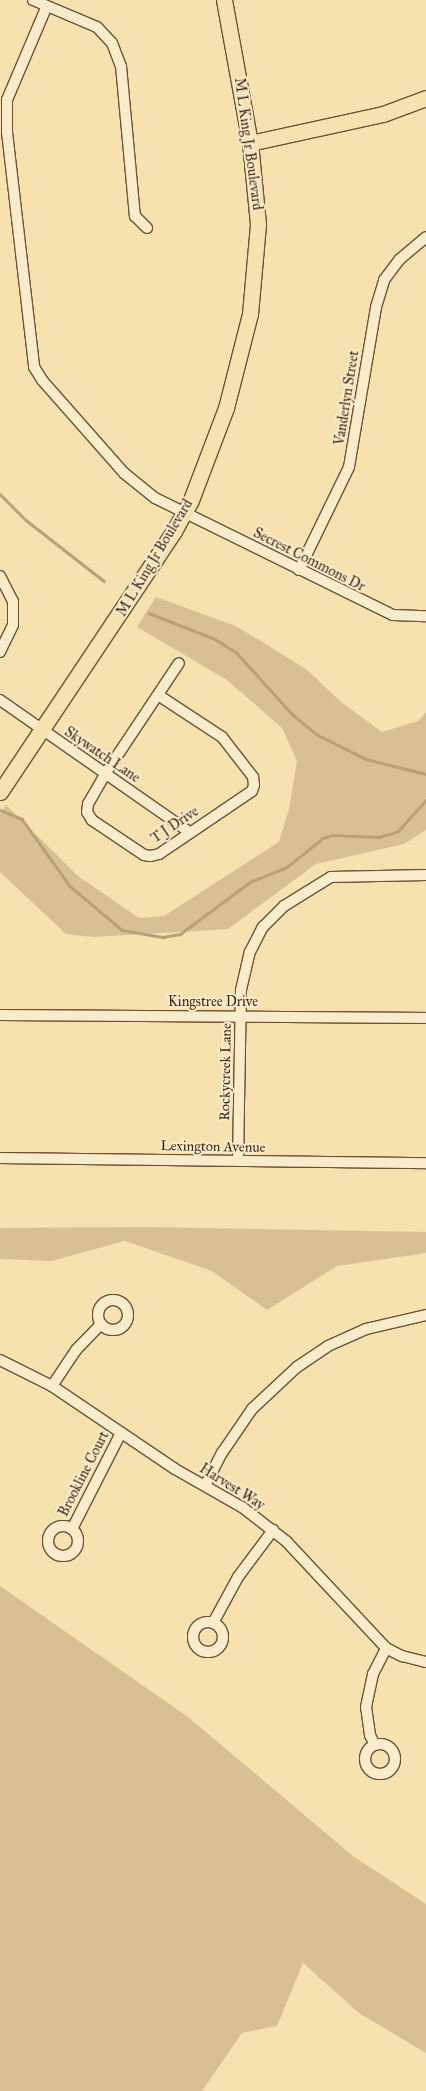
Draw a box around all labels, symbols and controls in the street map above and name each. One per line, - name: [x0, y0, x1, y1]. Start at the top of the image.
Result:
- street label: M L King Jr Boulevard: [230, 77, 266, 211]
- street label: Vanderlyn Street: [331, 349, 363, 447]
- street label: M L King Jr Boulevard: [113, 496, 197, 620]
- street label: Secrest Commons Dr: [250, 525, 368, 595]
- street label: Skywatch Lane: [61, 724, 143, 786]
- street label: T J Drive: [148, 803, 202, 847]
- street label: Kingstree Drive: [168, 994, 258, 1010]
- street label: Rockycreek Lane: [217, 1023, 235, 1121]
- street label: Lexington Avenue: [160, 1138, 266, 1156]
- street label: Brookline Court: [55, 1429, 113, 1519]
- street label: Harvest Way: [196, 1460, 268, 1514]

